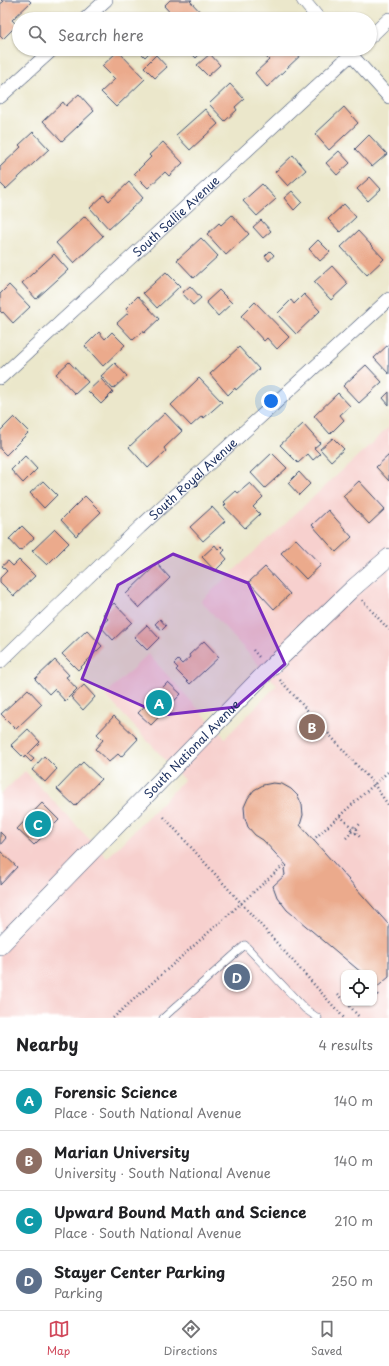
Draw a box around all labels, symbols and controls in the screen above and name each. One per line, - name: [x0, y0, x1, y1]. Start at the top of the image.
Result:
- search box: [12, 12, 377, 56]
- icon: search: [26, 23, 48, 45]
- text: Search here: [58, 23, 144, 46]
- street label: South Sallie Avenue: [128, 171, 223, 261]
- your location: [261, 391, 281, 411]
- street label: South Royal Avenue: [145, 433, 241, 524]
- pin: A: [146, 688, 172, 718]
- street label: South National Avenue: [141, 697, 243, 801]
- pin: B: [299, 712, 325, 742]
- pin: C: [25, 809, 51, 839]
- pin: D: [224, 962, 250, 992]
- map controls: [341, 970, 377, 1006]
- button: locate: [341, 970, 377, 1006]
- text: Nearby: [16, 1031, 78, 1057]
- text: 4 results: [319, 1035, 373, 1054]
- text: Forensic Science: [54, 1080, 177, 1103]
- text: A: [24, 1091, 34, 1110]
- text: 140 m: [334, 1091, 373, 1110]
- text: Place · South National Avenue: [54, 1103, 242, 1122]
- text: Marian University: [54, 1140, 190, 1163]
- text: B: [25, 1151, 33, 1170]
- text: 140 m: [334, 1151, 373, 1170]
- text: University · South National Avenue: [54, 1163, 271, 1182]
- text: Upward Bound Math and Science: [54, 1200, 306, 1223]
- text: C: [24, 1211, 34, 1230]
- text: 210 m: [334, 1211, 373, 1230]
- text: Place · South National Avenue: [54, 1223, 242, 1242]
- text: Stayer Center Parking: [54, 1260, 225, 1283]
- text: D: [24, 1271, 34, 1290]
- text: 250 m: [331, 1271, 373, 1290]
- text: Parking: [54, 1283, 103, 1302]
- tab: Map: [47, 1318, 70, 1359]
- tab: Directions: [164, 1318, 217, 1359]
- tab: Saved: [311, 1318, 342, 1359]

